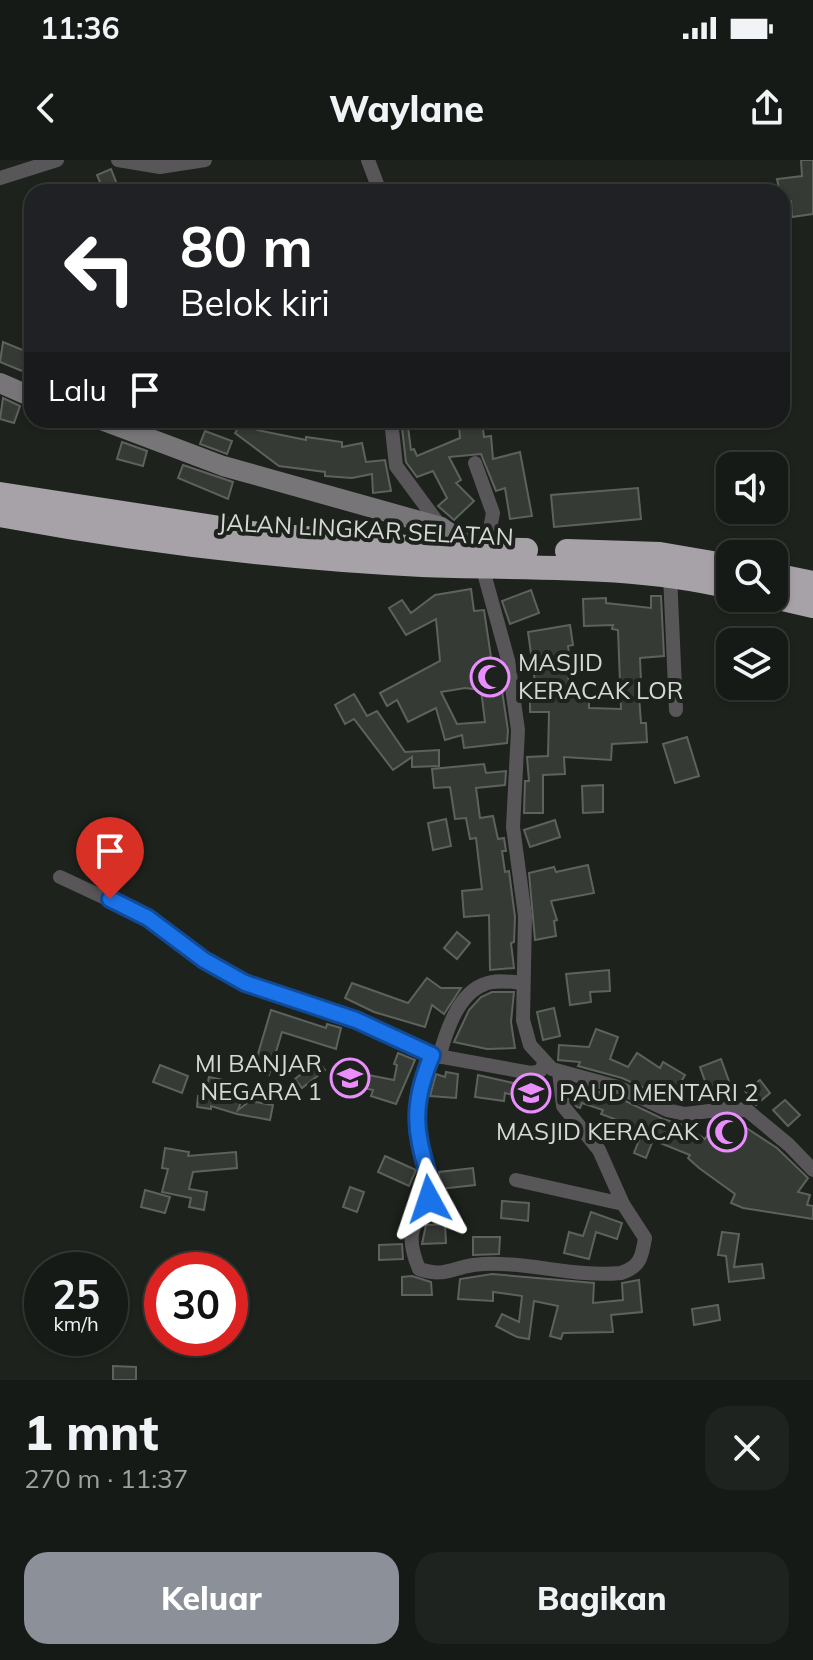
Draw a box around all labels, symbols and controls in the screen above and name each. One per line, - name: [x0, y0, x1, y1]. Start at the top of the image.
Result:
- text: 11:36: [40, 9, 119, 47]
- icon: back: [24, 86, 68, 130]
- text: Waylane: [329, 86, 484, 131]
- icon: share: [745, 86, 789, 130]
- text: 80 m: [180, 211, 313, 281]
- icon: left: [48, 216, 152, 320]
- text: Belok kiri: [180, 280, 330, 325]
- icon: arrive: [123, 368, 167, 412]
- text: Lalu: [48, 371, 107, 409]
- map controls: [716, 452, 788, 700]
- button: sound: [716, 452, 788, 524]
- street label: JALAN LINGKAR SELATAN: [218, 506, 514, 552]
- button: search: [716, 540, 788, 612]
- button: layers: [716, 628, 788, 700]
- place label: MASJID KERACAK LOR: [518, 647, 683, 705]
- mosque icon: MASJID KERACAK LOR: [469, 656, 511, 698]
- pin: [76, 817, 144, 899]
- icon: arrive: [88, 829, 132, 873]
- place label: MI BANJAR NEGARA 1: [195, 1048, 322, 1106]
- school or university icon: MI BANJAR NEGARA 1: [329, 1057, 371, 1099]
- school or university icon: PAUD MENTARI 2: [510, 1072, 552, 1114]
- place label: PAUD MENTARI 2: [559, 1077, 759, 1107]
- mosque icon: MASJID KERACAK: [706, 1111, 748, 1153]
- place label: MASJID KERACAK: [496, 1116, 700, 1146]
- position arrow: [387, 1157, 471, 1241]
- speed limit sign: 30: [144, 1252, 248, 1356]
- text: 25: [52, 1269, 100, 1319]
- text: km/h: [53, 1311, 99, 1336]
- text: 1 mnt: [24, 1402, 159, 1462]
- button: close: [705, 1406, 789, 1490]
- text: 270 m · 11:37: [24, 1462, 188, 1495]
- button: Keluar: [24, 1552, 399, 1644]
- button: Bagikan: [415, 1552, 789, 1644]

